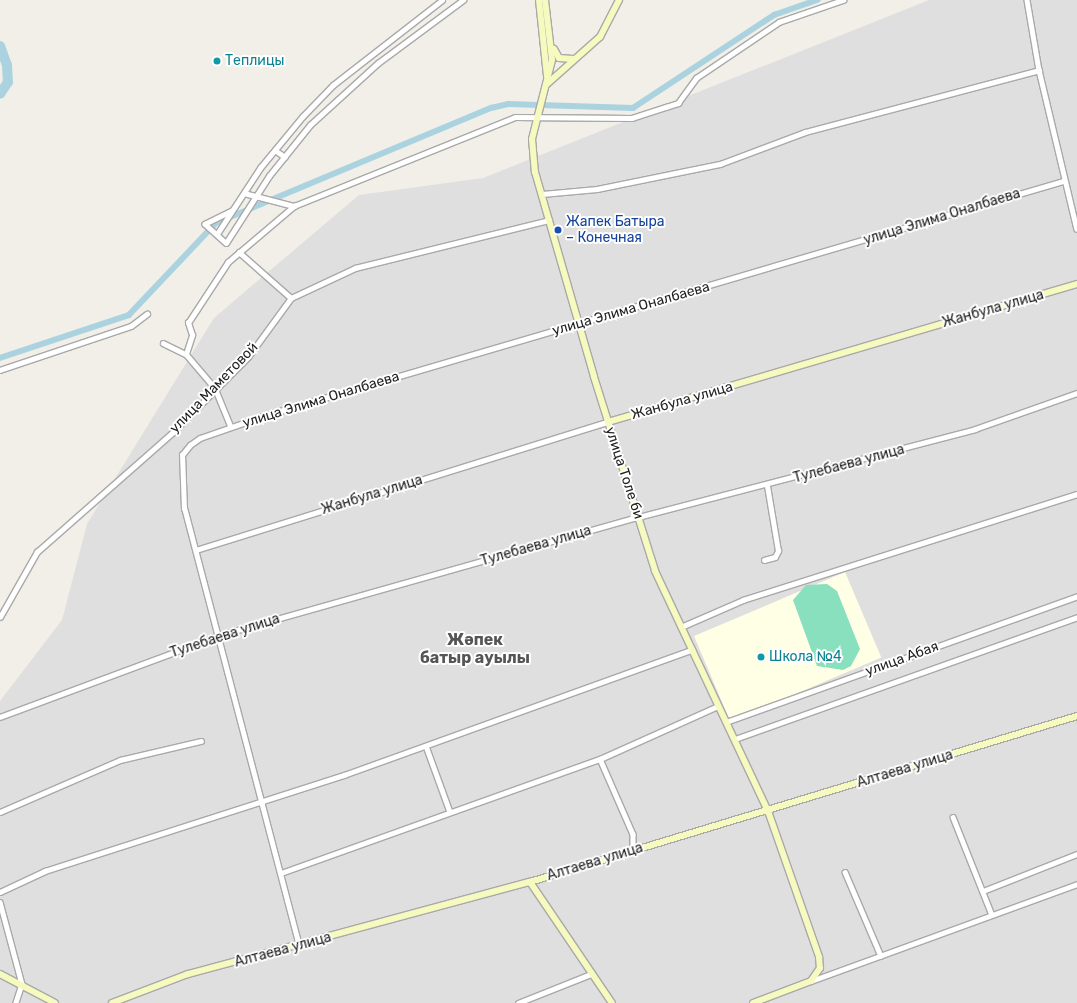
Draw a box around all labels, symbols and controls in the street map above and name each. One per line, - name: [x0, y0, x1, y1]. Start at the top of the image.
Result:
- place label: Теплицы: [225, 53, 284, 69]
- marker: Теплицы: [212, 56, 222, 66]
- street label: улица Элима Оналбаева: [862, 185, 1022, 249]
- place label: Жапек Батыра – Конечная: [566, 214, 665, 246]
- marker: Жапек Батыра – Конечная: [553, 225, 563, 235]
- street label: улица Элима Оналбаева: [550, 278, 712, 340]
- street label: Жанбула улица: [940, 286, 1046, 332]
- street label: улица Маметовой: [166, 339, 262, 437]
- street label: улица Элима Оналбаева: [241, 368, 401, 432]
- street label: Жанбула улица: [629, 378, 735, 424]
- street label: улица Толе би: [601, 425, 647, 521]
- street label: Тулебаева улица: [792, 441, 906, 487]
- street label: Жанбула улица: [319, 472, 425, 518]
- street label: Тулебаева улица: [479, 522, 593, 570]
- street label: Тулебаева улица: [168, 610, 282, 662]
- district label: Жәпек батыр ауылы: [420, 630, 530, 668]
- street label: улица Абая: [863, 638, 941, 680]
- place label: Школа №4: [769, 649, 842, 665]
- marker: Школа №4: [756, 652, 766, 662]
- street label: Алтаева улица: [855, 746, 955, 792]
- street label: Алтаева улица: [545, 839, 645, 885]
- street label: Алтаева улица: [233, 929, 333, 971]

